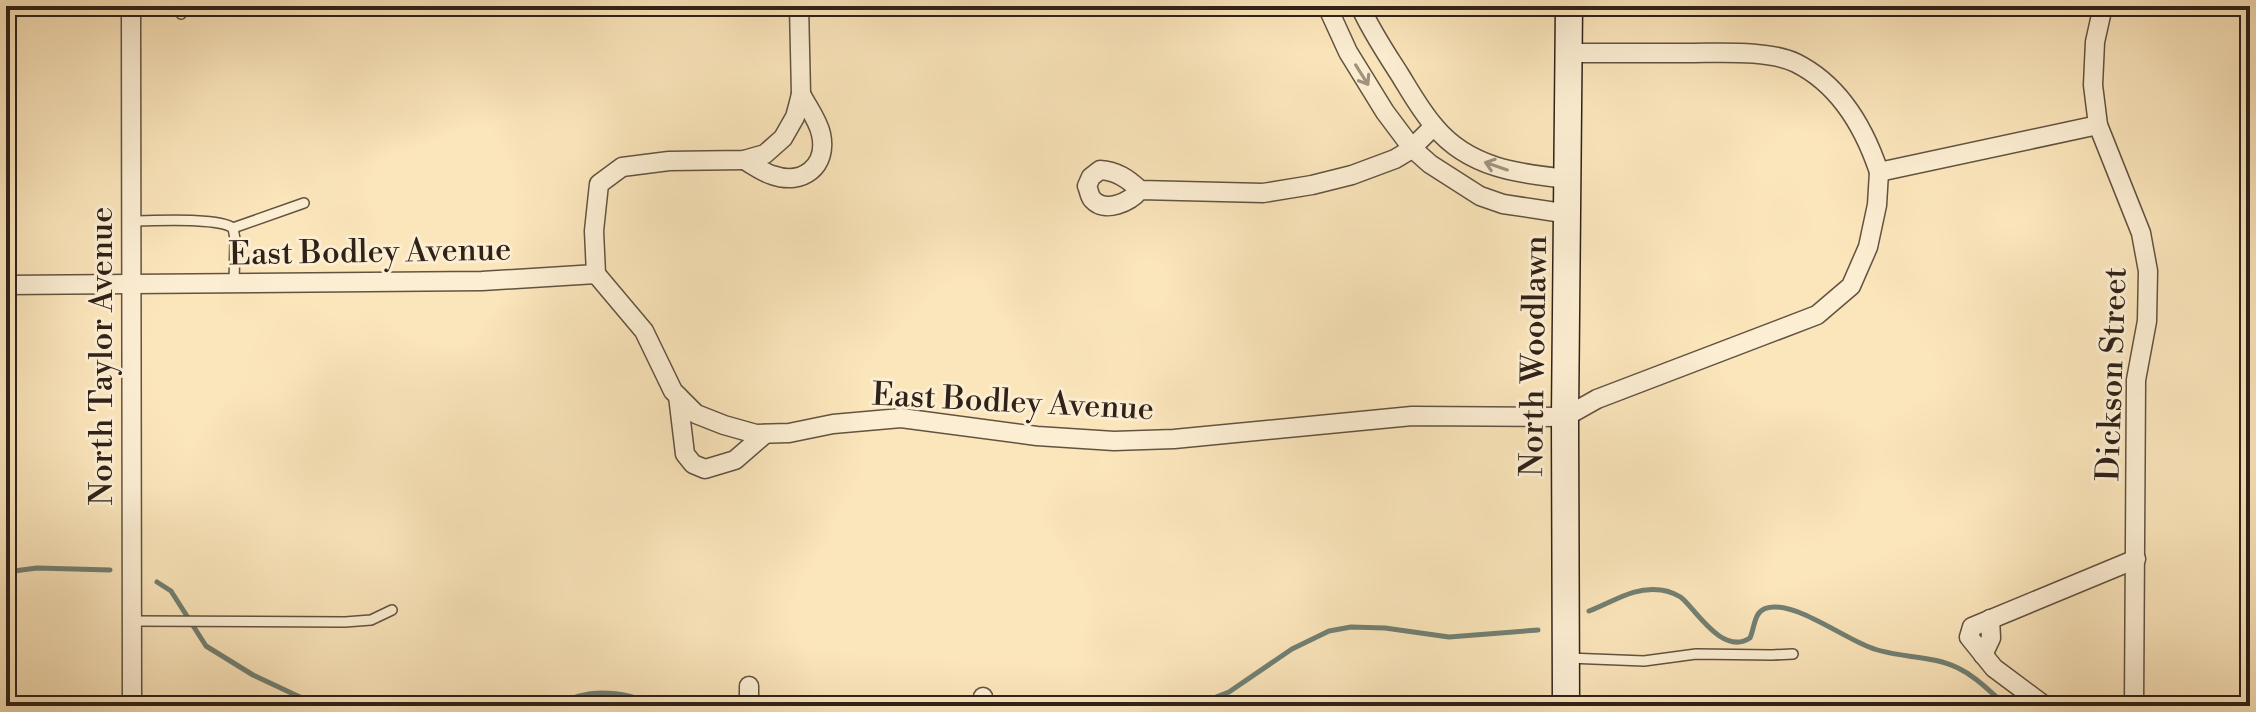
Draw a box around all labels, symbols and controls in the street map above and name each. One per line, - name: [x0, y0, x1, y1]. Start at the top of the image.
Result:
- one-way arrow: [1355, 63, 1371, 86]
- one-way arrow: [1483, 158, 1508, 173]
- street label: North Taylor Avenue: [82, 207, 122, 505]
- street label: East Bodley Avenue: [229, 230, 511, 274]
- street label: North Woodlawn: [1512, 235, 1556, 477]
- street label: Dickson Street: [2088, 266, 2136, 482]
- street label: East Bodley Avenue: [871, 375, 1155, 429]

